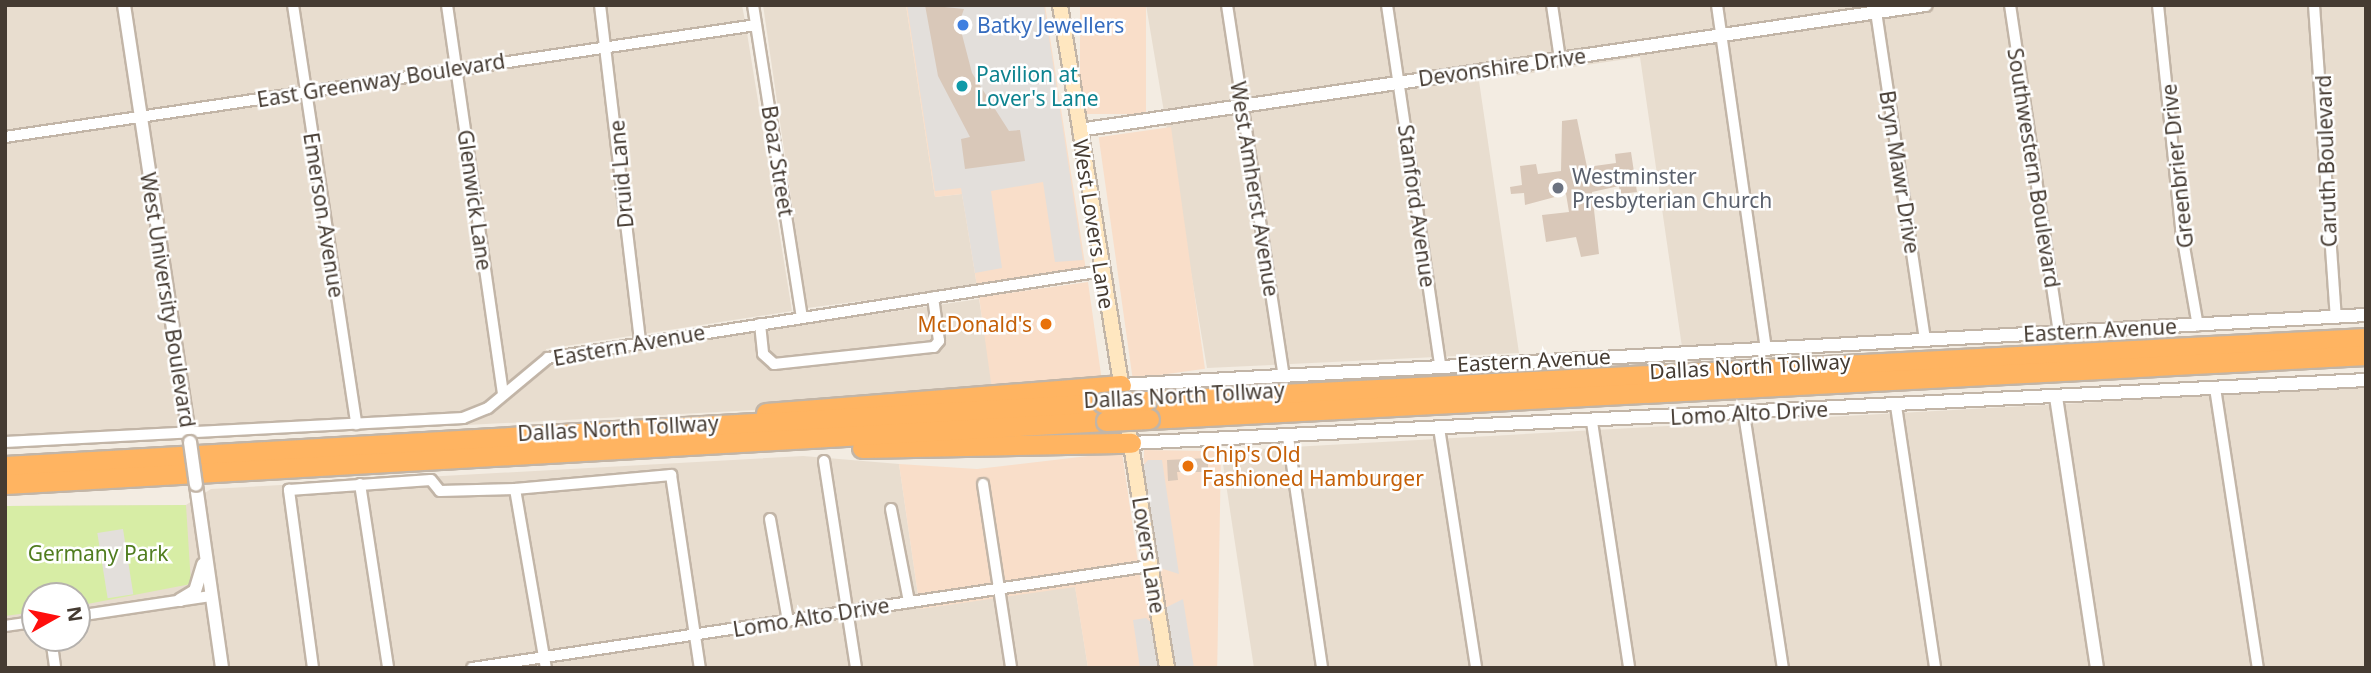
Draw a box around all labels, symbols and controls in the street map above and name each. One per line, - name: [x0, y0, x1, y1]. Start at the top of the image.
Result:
- place label: Batky Jewellers: [977, 12, 1124, 38]
- marker: Batky Jewellers: [955, 17, 971, 33]
- street label: Devonshire Drive: [1417, 43, 1587, 91]
- street label: Southwestern Boulevard: [2003, 46, 2065, 290]
- street label: East Greenway Boulevard: [255, 48, 507, 112]
- place label: Pavilion at Lover's Lane: [976, 61, 1099, 111]
- street label: Caruth Boulevard: [2310, 74, 2342, 248]
- marker: Pavilion at Lover's Lane: [954, 78, 970, 94]
- street label: West Amherst Avenue: [1226, 80, 1284, 298]
- street label: Greenbrier Drive: [2156, 83, 2198, 249]
- street label: Bryn Mawr Drive: [1875, 89, 1925, 255]
- street label: Boaz Street: [757, 104, 799, 218]
- street label: Druid Lane: [604, 119, 638, 229]
- street label: Stanford Avenue: [1393, 123, 1441, 289]
- street label: Glenwick Lane: [453, 128, 497, 272]
- street label: Emerson Avenue: [299, 131, 349, 299]
- street label: West Lovers Lane: [1068, 137, 1120, 311]
- place label: Westminster Presbyterian Church: [1572, 163, 1772, 213]
- street label: West University Boulevard: [135, 171, 201, 429]
- marker: Westminster Presbyterian Church: [1550, 180, 1566, 196]
- place label: McDonald's: [918, 311, 1032, 337]
- street label: Eastern Avenue: [2023, 313, 2177, 347]
- marker: McDonald's: [1038, 316, 1054, 332]
- street label: Eastern Avenue: [551, 319, 707, 371]
- street label: Eastern Avenue: [1457, 343, 1611, 377]
- street label: Dallas North Tollway: [1649, 348, 1851, 384]
- street label: Dallas North Tollway: [1083, 377, 1285, 413]
- street label: Lomo Alto Drive: [1669, 396, 1829, 430]
- street label: Dallas North Tollway: [517, 410, 719, 446]
- place label: Chip's Old Fashioned Hamburger: [1202, 441, 1424, 491]
- marker: Chip's Old Fashioned Hamburger: [1180, 458, 1196, 474]
- street label: Lovers Lane: [1127, 495, 1171, 615]
- park label: Germany Park: [28, 540, 168, 566]
- north arrow: [21, 582, 91, 652]
- street label: Lomo Alto Drive: [731, 592, 891, 642]
- text: N: [61, 604, 89, 624]

